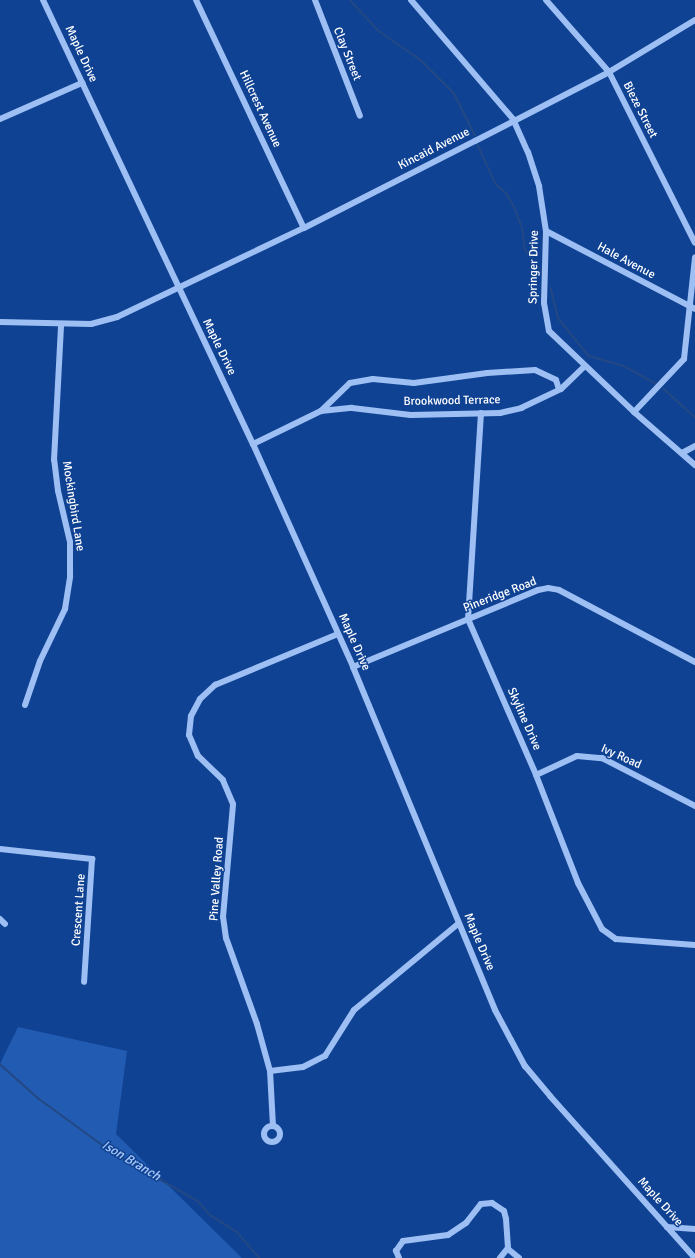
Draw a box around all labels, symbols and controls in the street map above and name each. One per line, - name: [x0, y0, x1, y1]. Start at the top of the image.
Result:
- street label: Maple Drive: [62, 23, 100, 85]
- street label: Clay Street: [330, 25, 364, 83]
- street label: Hillcrest Avenue: [236, 68, 284, 150]
- street label: Bieze Street: [620, 79, 660, 141]
- street label: Kincaid Avenue: [396, 125, 472, 173]
- street label: Springer Drive: [526, 230, 542, 304]
- street label: Hale Avenue: [594, 240, 658, 282]
- street label: Maple Drive: [199, 316, 239, 378]
- street label: Brookwood Terrace: [403, 393, 501, 409]
- street label: Mockingbird Lane: [59, 460, 87, 552]
- street label: Pineridge Road: [461, 574, 539, 616]
- street label: Maple Drive: [335, 611, 373, 673]
- street label: Skyline Drive: [504, 685, 544, 753]
- street label: Ivy Road: [598, 742, 644, 772]
- street label: Pine Valley Road: [207, 836, 227, 922]
- street label: Crescent Lane: [69, 873, 89, 947]
- street label: Maple Drive: [460, 911, 498, 973]
- water label: Ison Branch: [99, 1137, 163, 1185]
- street label: Maple Drive: [634, 1175, 686, 1229]

